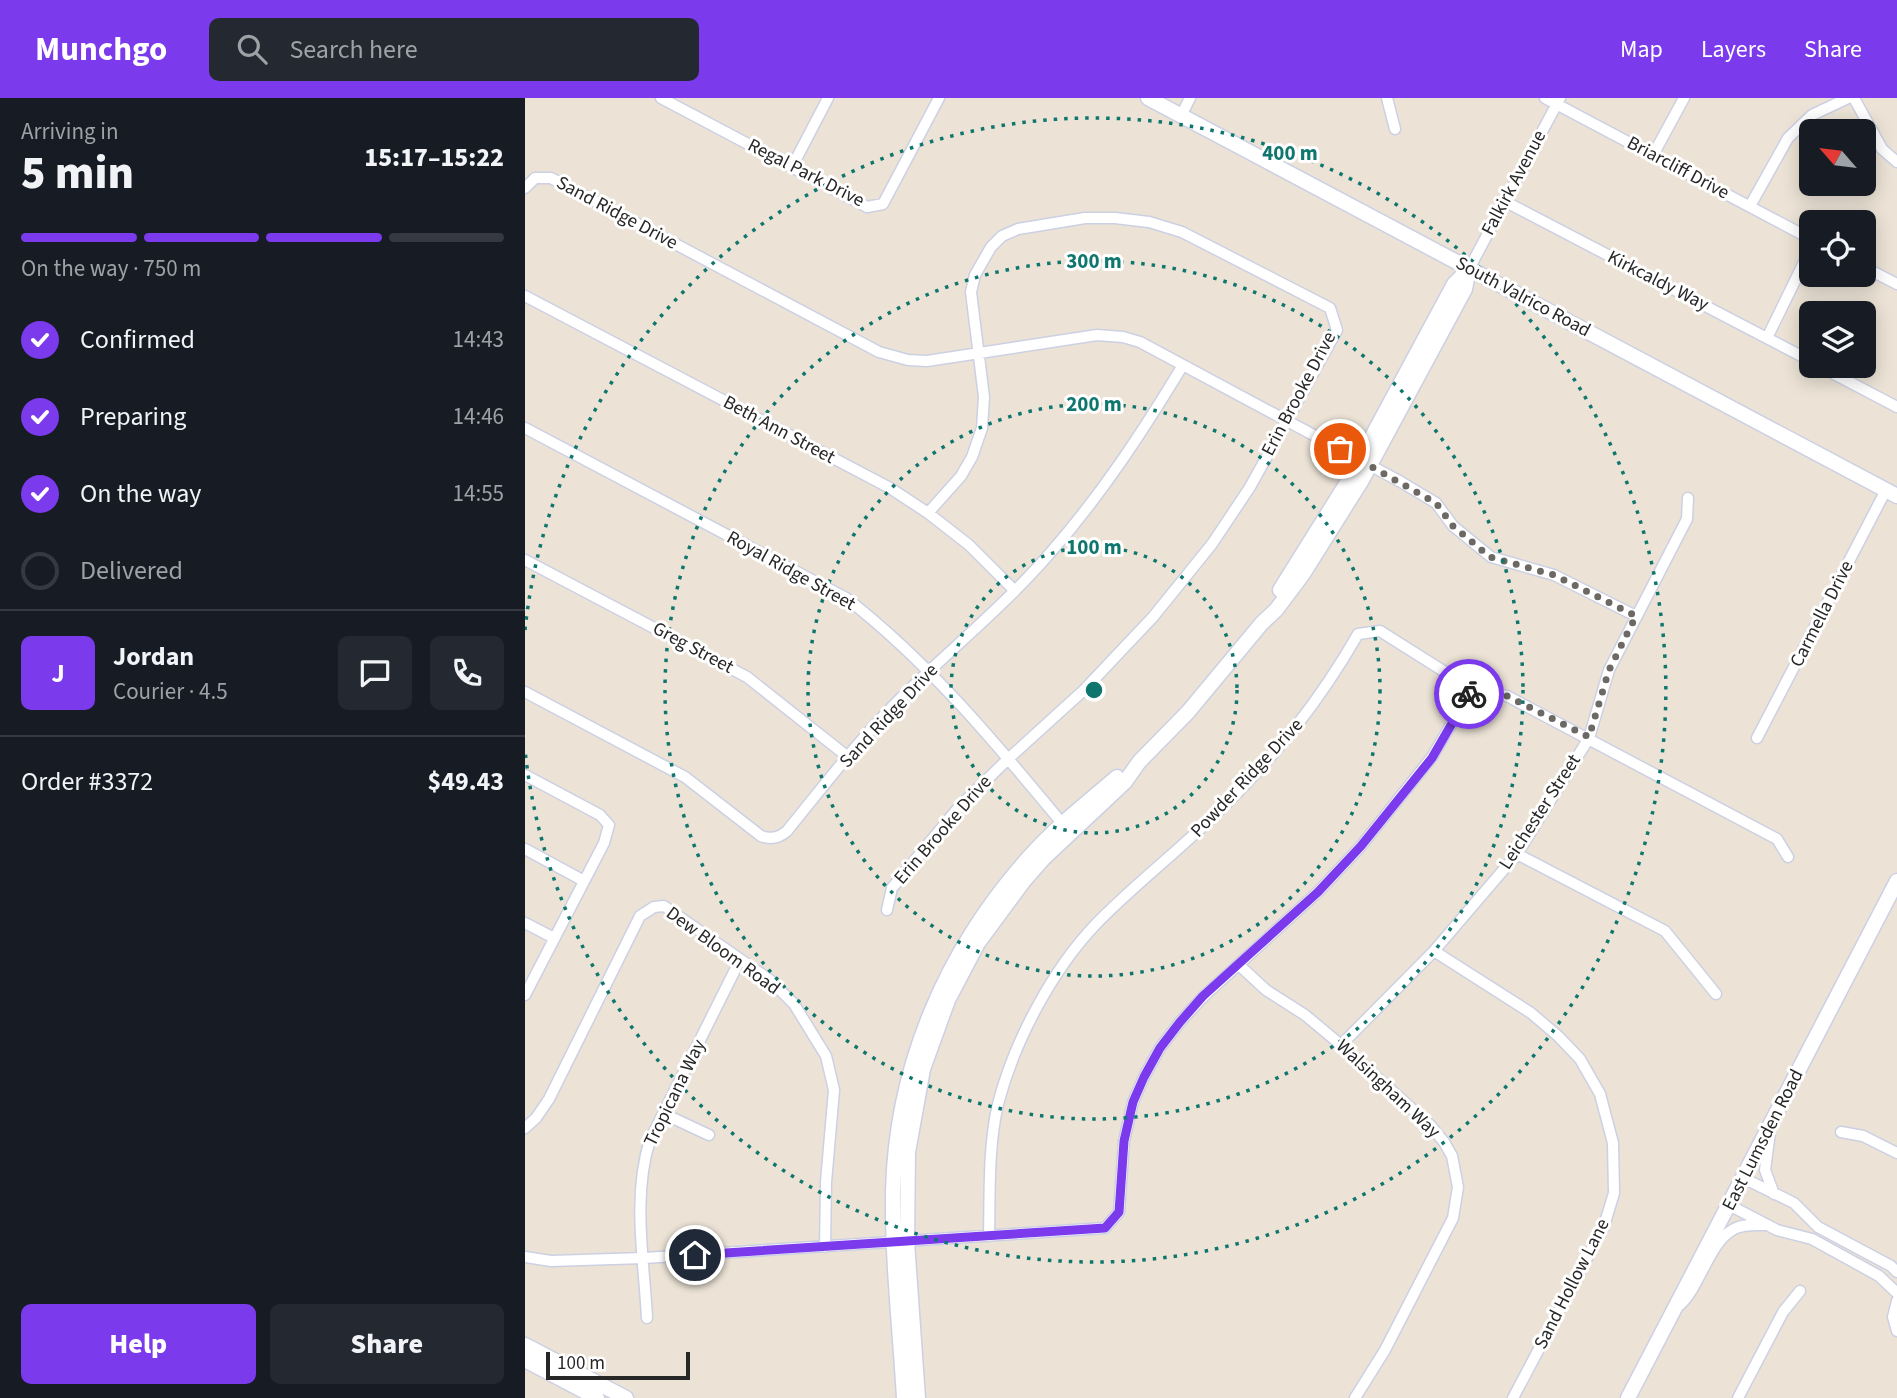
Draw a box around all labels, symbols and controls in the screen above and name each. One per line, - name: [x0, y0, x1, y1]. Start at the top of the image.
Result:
- search box: [209, 18, 699, 81]
- text: Munchgo: [35, 26, 167, 73]
- icon: search: [233, 30, 271, 68]
- text: Search here: [289, 31, 418, 68]
- text: Map: [1620, 32, 1663, 67]
- text: Layers: [1701, 32, 1766, 67]
- text: Share: [1804, 32, 1862, 67]
- text: Arriving in: [21, 115, 119, 148]
- north arrow: [1799, 119, 1876, 196]
- map controls: [1799, 119, 1876, 378]
- street label: Falkirk Avenue: [1475, 126, 1553, 240]
- street label: Briarcliff Drive: [1622, 130, 1734, 206]
- street label: Regal Park Drive: [743, 132, 869, 214]
- text: 400 m: [1262, 138, 1318, 168]
- text: 15:17–15:22: [364, 139, 504, 176]
- text: 5 min: [21, 141, 134, 206]
- street label: Sand Ridge Drive: [551, 170, 683, 256]
- button: locate: [1799, 210, 1876, 287]
- street label: Kirkcaldy Way: [1603, 244, 1713, 318]
- text: 300 m: [1066, 246, 1122, 276]
- street label: South Valrico Road: [1451, 250, 1595, 344]
- text: On the way · 750 m: [21, 252, 201, 285]
- button: layers: [1799, 301, 1876, 378]
- icon: check: [21, 321, 59, 359]
- text: Confirmed: [80, 321, 195, 358]
- text: 14:43: [453, 323, 504, 356]
- street label: Erin Brooke Drive: [1255, 327, 1343, 461]
- street label: Beth Ann Street: [718, 389, 840, 471]
- text: 200 m: [1066, 389, 1122, 419]
- icon: check: [21, 398, 59, 436]
- text: Preparing: [80, 398, 186, 435]
- text: 14:46: [453, 400, 504, 433]
- pin: [1310, 419, 1370, 479]
- icon: bag: [1321, 430, 1359, 468]
- icon: check: [21, 475, 59, 513]
- text: On the way: [80, 475, 201, 512]
- text: 14:55: [453, 477, 504, 510]
- street label: Royal Ridge Street: [722, 524, 861, 618]
- text: 100 m: [1066, 532, 1122, 562]
- text: Delivered: [80, 552, 183, 589]
- street label: Carmella Drive: [1784, 556, 1860, 672]
- street label: Greg Street: [648, 615, 739, 681]
- button: chat: [338, 636, 412, 710]
- button: phone: [430, 636, 504, 710]
- text: Jordan: [113, 638, 194, 675]
- text: J: [51, 655, 65, 692]
- street label: Sand Ridge Drive: [833, 658, 945, 774]
- courier: [1434, 659, 1504, 729]
- text: Courier · 4.5: [113, 675, 228, 708]
- icon: bike: [1450, 675, 1488, 713]
- centre of rings: [1082, 678, 1106, 702]
- street label: Powder Ridge Drive: [1185, 712, 1309, 844]
- street label: Leichester Street: [1493, 749, 1588, 875]
- text: Order #3372: [21, 763, 153, 800]
- text: $49.43: [428, 763, 504, 800]
- street label: Erin Brooke Drive: [888, 769, 998, 891]
- street label: Dew Bloom Road: [660, 900, 786, 1002]
- street label: Walsingham Way: [1330, 1033, 1446, 1145]
- street label: Tropicana Way: [637, 1035, 713, 1151]
- street label: East Lumsden Road: [1716, 1065, 1810, 1215]
- street label: Sand Hollow Lane: [1527, 1214, 1617, 1354]
- pin: [665, 1225, 725, 1285]
- icon: home: [676, 1236, 714, 1274]
- button: Help: [21, 1304, 256, 1384]
- button: Share: [270, 1304, 504, 1384]
- scale bar: [546, 1349, 689, 1381]
- text: 100 m: [557, 1350, 605, 1377]

